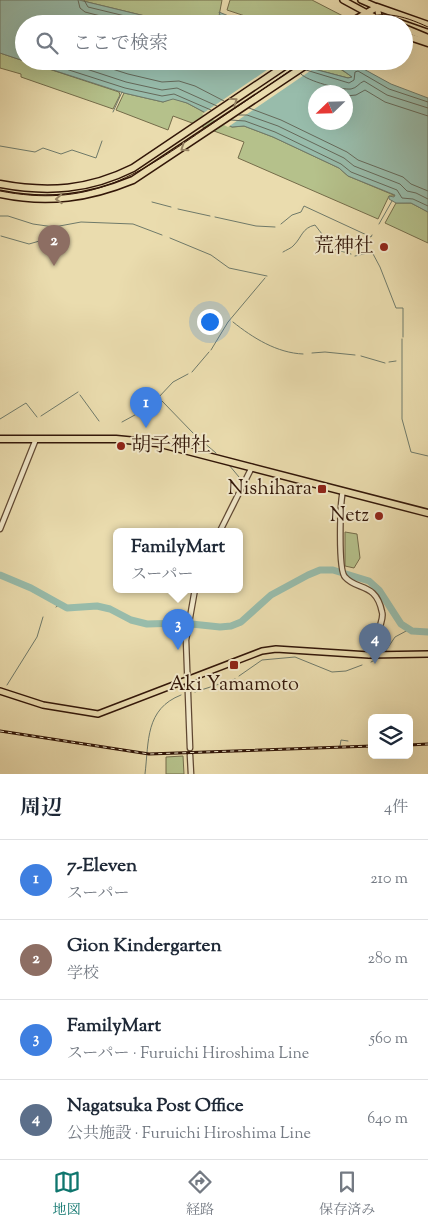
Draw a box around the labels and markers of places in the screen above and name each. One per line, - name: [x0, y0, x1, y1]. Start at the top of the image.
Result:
- pin: 2: [38, 225, 70, 266]
- place label: 荒神社: [314, 233, 374, 262]
- marker: 荒神社: [378, 241, 390, 253]
- pin: 1: [130, 387, 162, 428]
- place label: 胡子神社: [131, 432, 211, 461]
- marker: 胡子神社: [115, 440, 127, 452]
- place label: Nishihara: [228, 475, 312, 504]
- marker: Nishihara: [316, 483, 328, 495]
- place label: Netz: [330, 502, 369, 531]
- marker: Netz: [373, 510, 385, 522]
- pin: 3: [162, 609, 194, 650]
- pin: 4: [359, 623, 391, 664]
- marker: Aki Yamamoto: [228, 659, 240, 671]
- place label: Aki Yamamoto: [169, 671, 299, 700]

